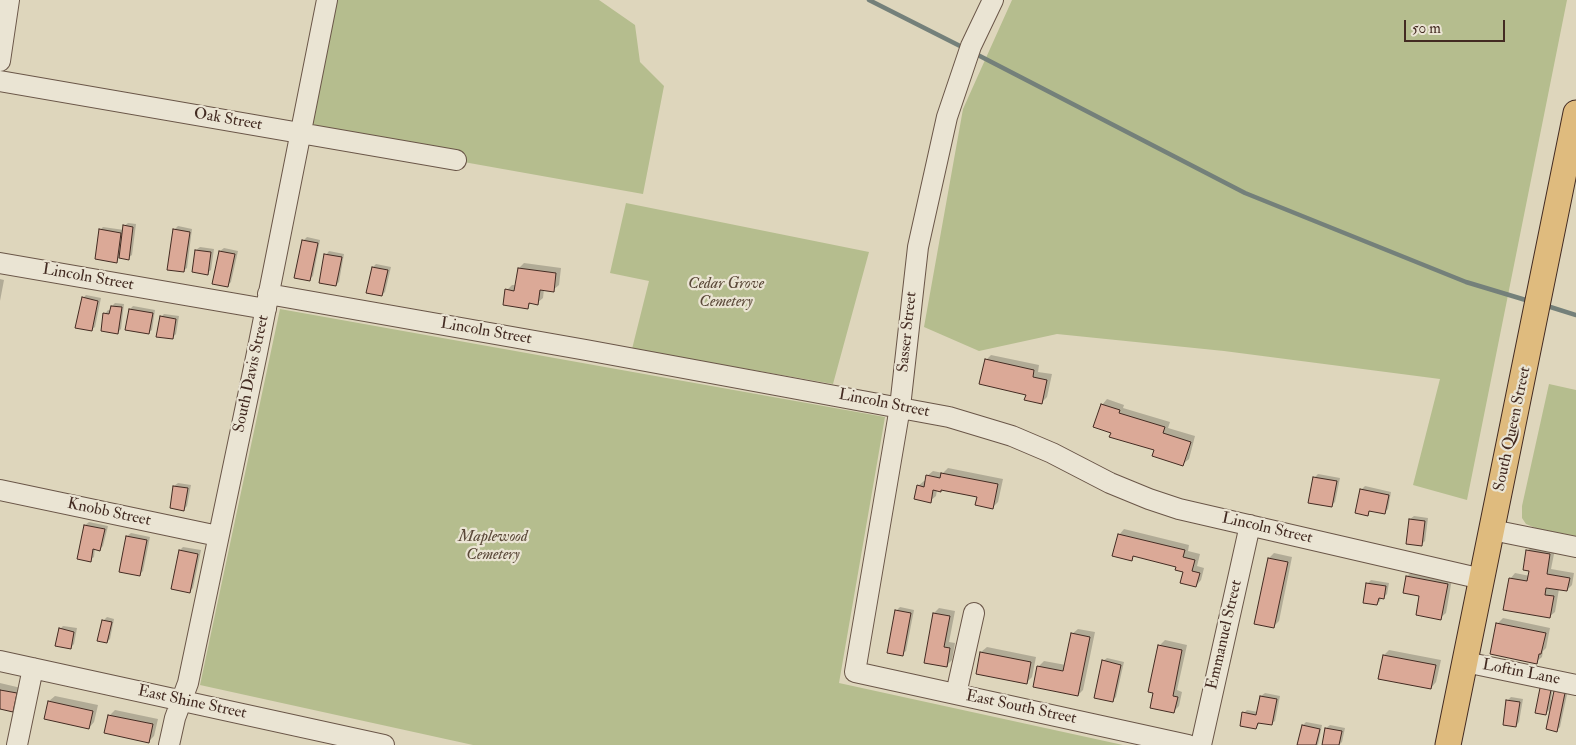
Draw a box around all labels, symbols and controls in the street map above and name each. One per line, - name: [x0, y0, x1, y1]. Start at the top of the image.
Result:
- scale bar: [1406, 10, 1507, 42]
- text: 50 m: [1412, 19, 1441, 38]
- street label: Oak Street: [192, 105, 264, 135]
- street label: Lincoln Street: [41, 261, 135, 295]
- park label: Cedar Grove Cemetery: [688, 275, 764, 313]
- street label: Sasser Street: [894, 291, 922, 373]
- street label: South Davis Street: [230, 313, 274, 435]
- street label: Lincoln Street: [439, 315, 533, 349]
- street label: South Queen Street: [1490, 365, 1536, 493]
- street label: Lincoln Street: [837, 386, 931, 422]
- street label: Knobb Street: [66, 495, 152, 531]
- street label: Lincoln Street: [1220, 509, 1314, 549]
- park label: Maplewood Cemetery: [458, 528, 528, 566]
- street label: Emmanuel Street: [1203, 578, 1247, 692]
- street label: Loftin Lane: [1481, 656, 1561, 690]
- street label: East Shine Street: [136, 682, 248, 724]
- street label: East South Street: [964, 687, 1078, 729]

